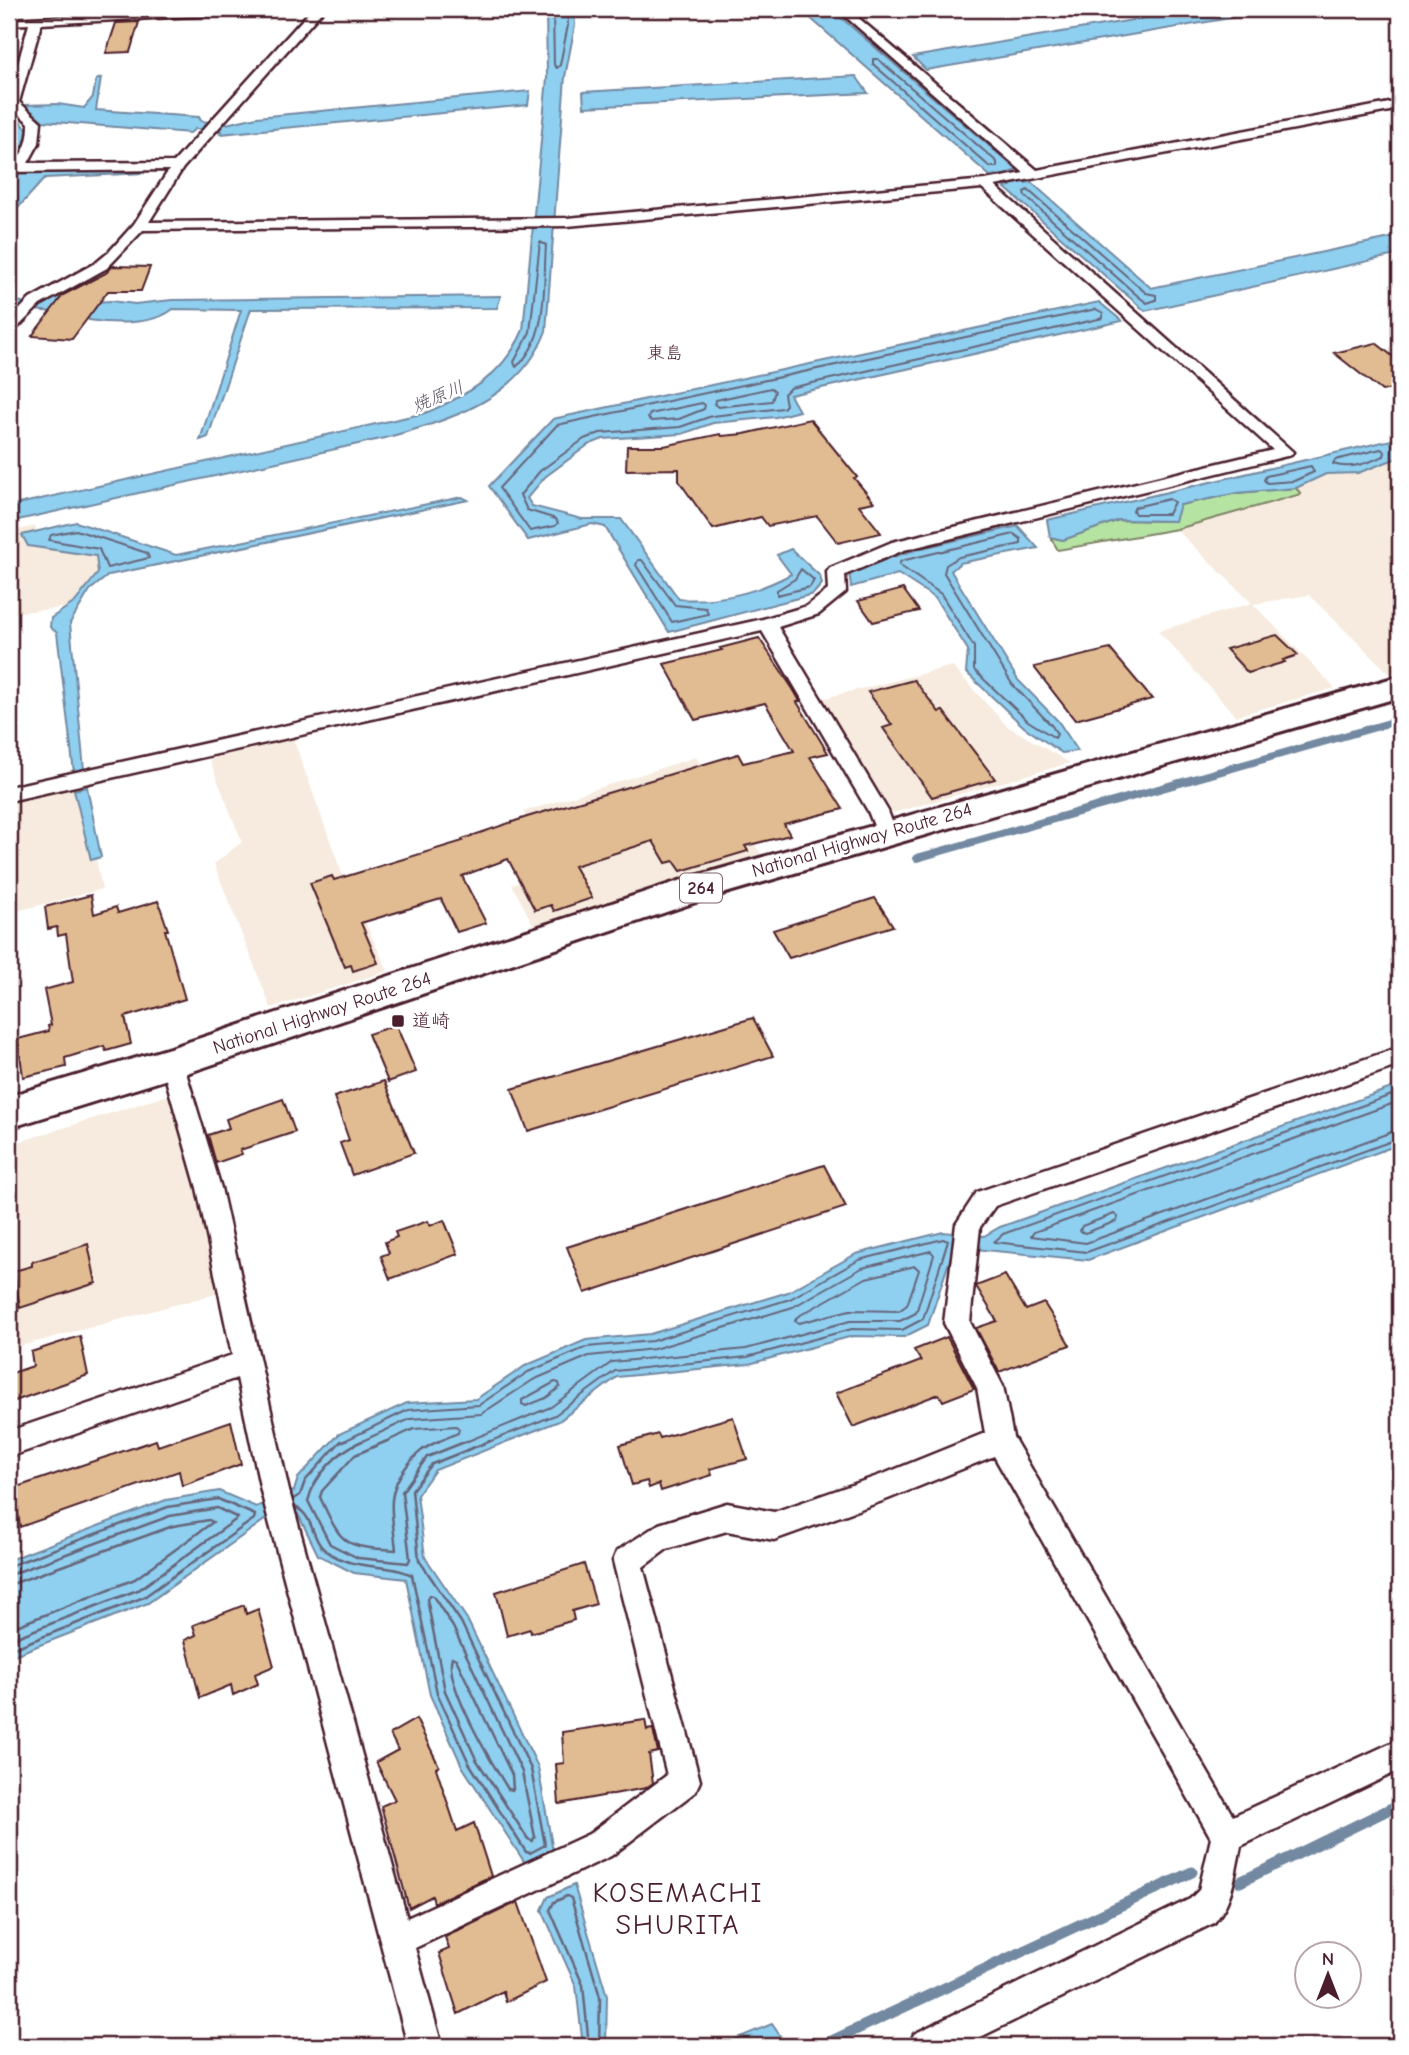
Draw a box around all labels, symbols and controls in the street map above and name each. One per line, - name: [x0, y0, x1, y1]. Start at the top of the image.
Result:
- district label: 東島: [647, 343, 683, 364]
- water label: 焼原川: [409, 377, 467, 417]
- street label: National Highway Route 264: [749, 798, 975, 882]
- road number: 264: [680, 874, 722, 903]
- street label: National Highway Route 264: [210, 967, 434, 1059]
- place label: 道崎: [412, 1010, 450, 1032]
- marker: 道崎: [390, 1013, 406, 1029]
- district label: KOSEMACHI SHURITA: [593, 1877, 763, 1941]
- north arrow: [1294, 1940, 1364, 2010]
- text: N: [1322, 1948, 1334, 1970]

